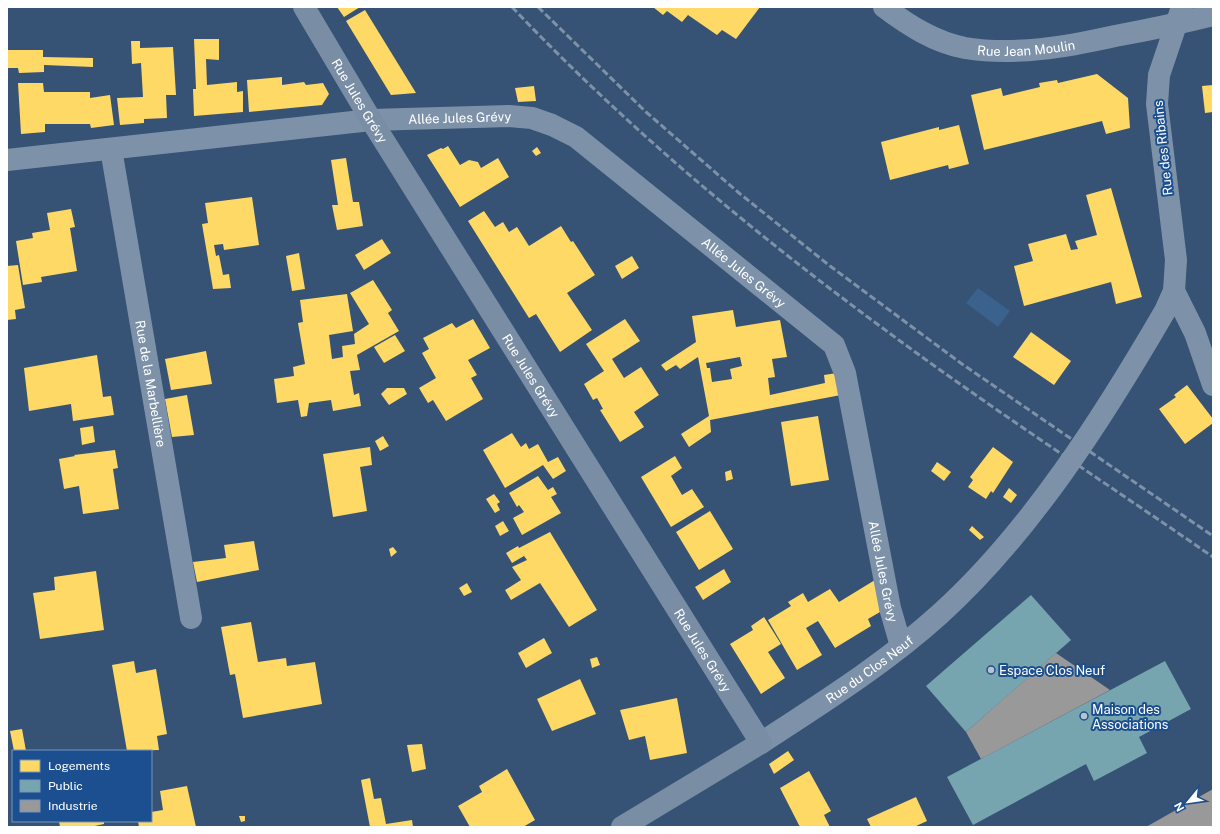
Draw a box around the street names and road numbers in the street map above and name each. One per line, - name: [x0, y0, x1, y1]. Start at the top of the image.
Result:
- street label: Rue Jean Moulin: [977, 37, 1076, 59]
- street label: Rue Jules Grévy: [329, 56, 391, 146]
- street label: Rue des Ribains: [1151, 100, 1175, 196]
- street label: Allée Jules Grévy: [408, 108, 512, 126]
- street label: Allée Jules Grévy: [699, 234, 789, 311]
- street label: Rue de la Marbellière: [133, 319, 169, 448]
- street label: Rue Jules Grévy: [499, 331, 563, 420]
- street label: Allée Jules Grévy: [866, 519, 901, 624]
- street label: Rue Jules Grévy: [671, 606, 735, 695]
- street label: Rue du Clos Neuf: [823, 633, 916, 706]

